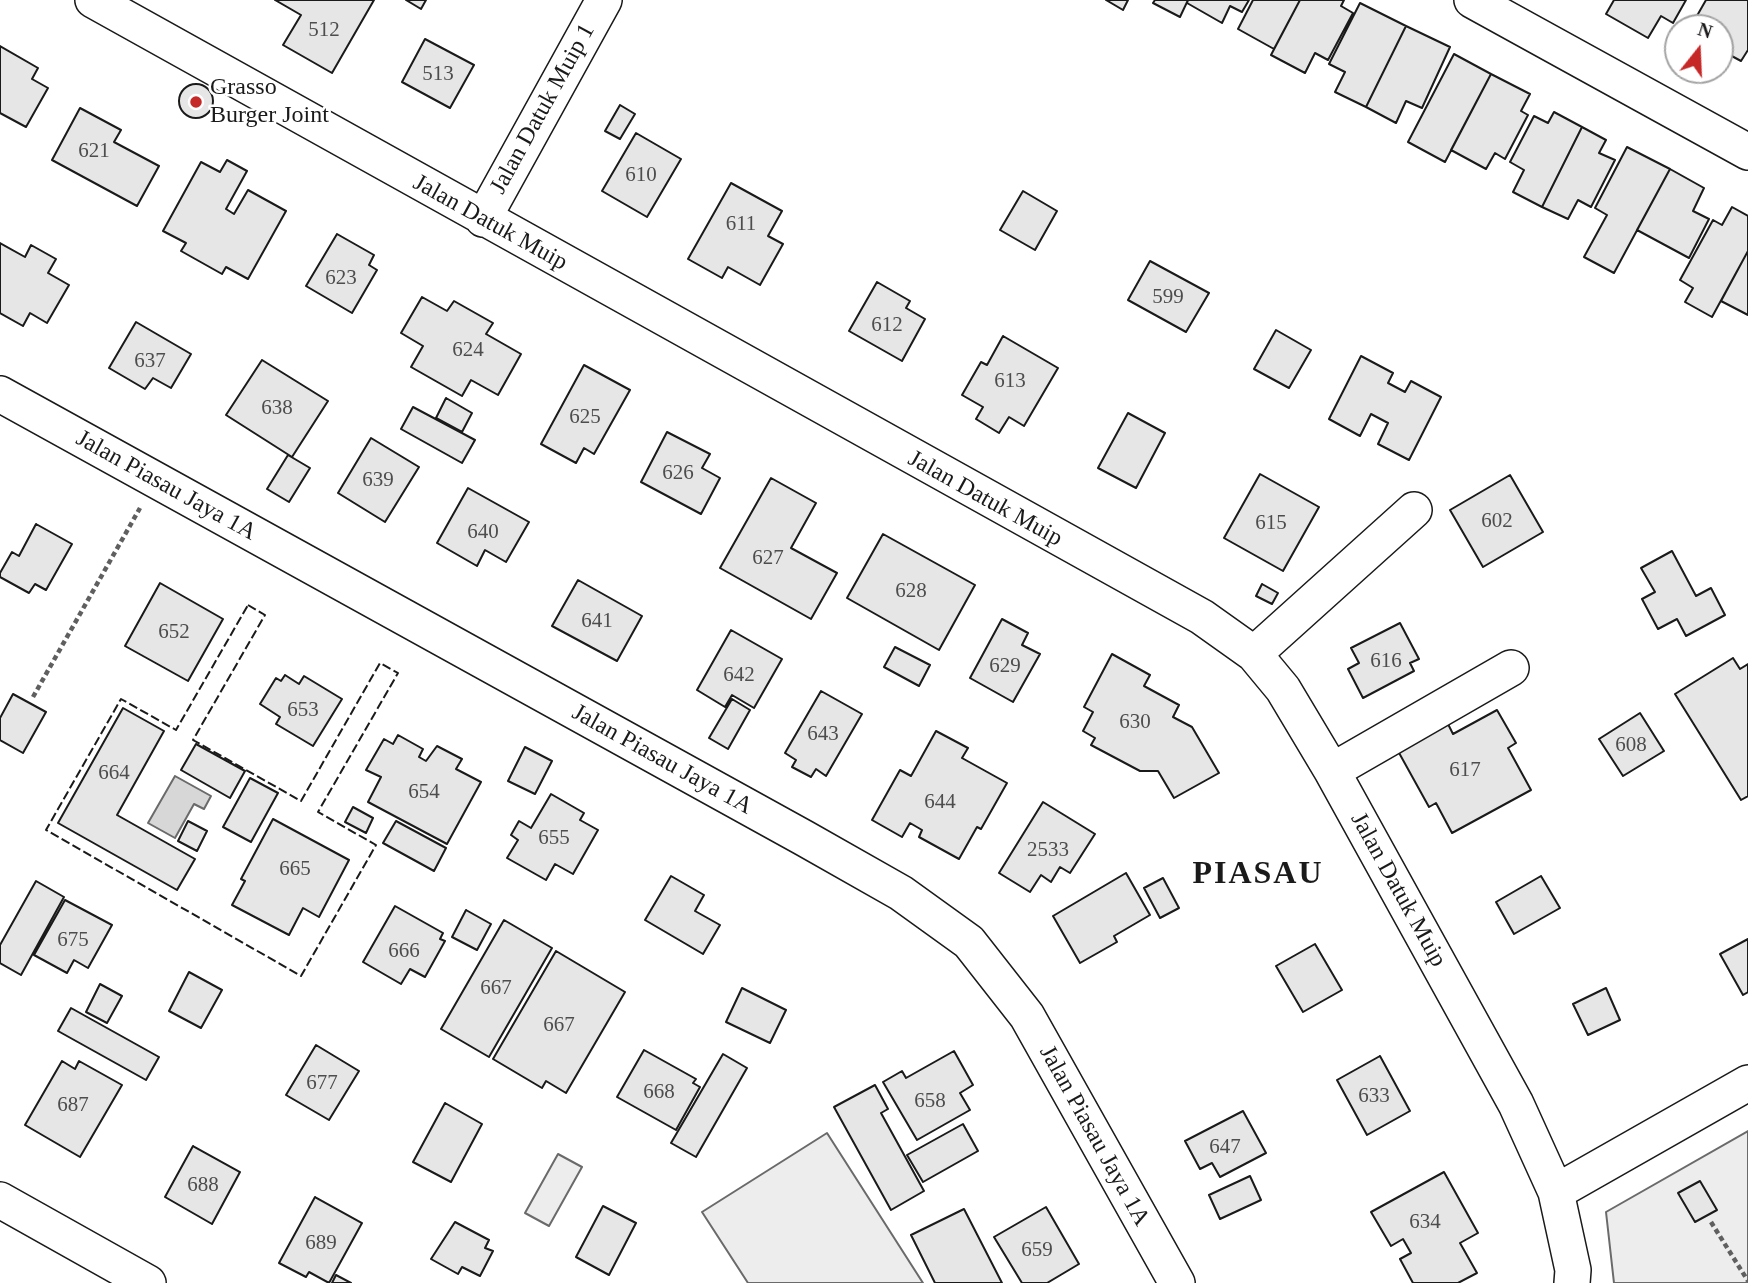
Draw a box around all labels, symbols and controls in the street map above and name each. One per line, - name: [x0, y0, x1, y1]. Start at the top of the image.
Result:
- north arrow: [1664, 14, 1734, 84]
- house number: 512: [308, 17, 340, 43]
- text: N: [1695, 18, 1715, 43]
- street label: Jalan Datuk Muip 1: [484, 19, 602, 199]
- house number: 513: [422, 61, 454, 87]
- place label: Grasso Burger Joint: [210, 74, 329, 130]
- marker: Grasso Burger Joint: [188, 94, 204, 110]
- house number: 621: [78, 138, 110, 164]
- house number: 610: [625, 162, 657, 188]
- street label: Jalan Datuk Muip: [408, 169, 572, 277]
- house number: 611: [726, 211, 756, 237]
- house number: 623: [325, 265, 357, 291]
- house number: 599: [1152, 284, 1184, 310]
- house number: 612: [871, 312, 903, 338]
- house number: 624: [452, 337, 484, 363]
- house number: 637: [134, 348, 166, 374]
- house number: 613: [994, 368, 1026, 394]
- house number: 638: [261, 395, 293, 421]
- house number: 625: [569, 404, 601, 430]
- street label: Jalan Piasau Jaya 1A: [71, 424, 261, 548]
- street label: Jalan Datuk Muip: [903, 445, 1067, 553]
- house number: 626: [662, 460, 694, 486]
- house number: 639: [362, 467, 394, 493]
- house number: 602: [1481, 508, 1513, 534]
- house number: 615: [1255, 510, 1287, 536]
- house number: 640: [467, 519, 499, 545]
- house number: 627: [752, 545, 784, 571]
- house number: 628: [895, 578, 927, 604]
- house number: 641: [581, 608, 613, 634]
- house number: 652: [158, 619, 190, 645]
- house number: 616: [1370, 648, 1402, 674]
- house number: 629: [989, 653, 1021, 679]
- house number: 642: [723, 662, 755, 688]
- house number: 653: [287, 697, 319, 723]
- street label: Jalan Piasau Jaya 1A: [567, 698, 757, 822]
- house number: 630: [1119, 709, 1151, 735]
- house number: 643: [807, 721, 839, 747]
- house number: 608: [1615, 732, 1647, 758]
- house number: 617: [1449, 757, 1481, 783]
- house number: 664: [98, 760, 130, 786]
- house number: 654: [408, 779, 440, 805]
- house number: 644: [924, 789, 956, 815]
- street label: Jalan Datuk Muip: [1344, 808, 1452, 972]
- house number: 655: [538, 825, 570, 851]
- house number: 2533: [1027, 837, 1069, 863]
- house number: 665: [279, 856, 311, 882]
- district label: PIASAU: [1193, 856, 1323, 894]
- house number: 675: [57, 927, 89, 953]
- house number: 666: [388, 938, 420, 964]
- house number: 667: [480, 975, 512, 1001]
- house number: 667: [543, 1012, 575, 1038]
- street label: Jalan Piasau Jaya 1A: [1032, 1041, 1156, 1231]
- house number: 677: [306, 1070, 338, 1096]
- house number: 668: [643, 1079, 675, 1105]
- house number: 633: [1358, 1083, 1390, 1109]
- house number: 658: [914, 1088, 946, 1114]
- house number: 687: [57, 1092, 89, 1118]
- house number: 647: [1209, 1134, 1241, 1160]
- house number: 688: [187, 1172, 219, 1198]
- house number: 634: [1409, 1209, 1441, 1235]
- house number: 689: [305, 1230, 337, 1256]
- house number: 659: [1021, 1237, 1053, 1263]

